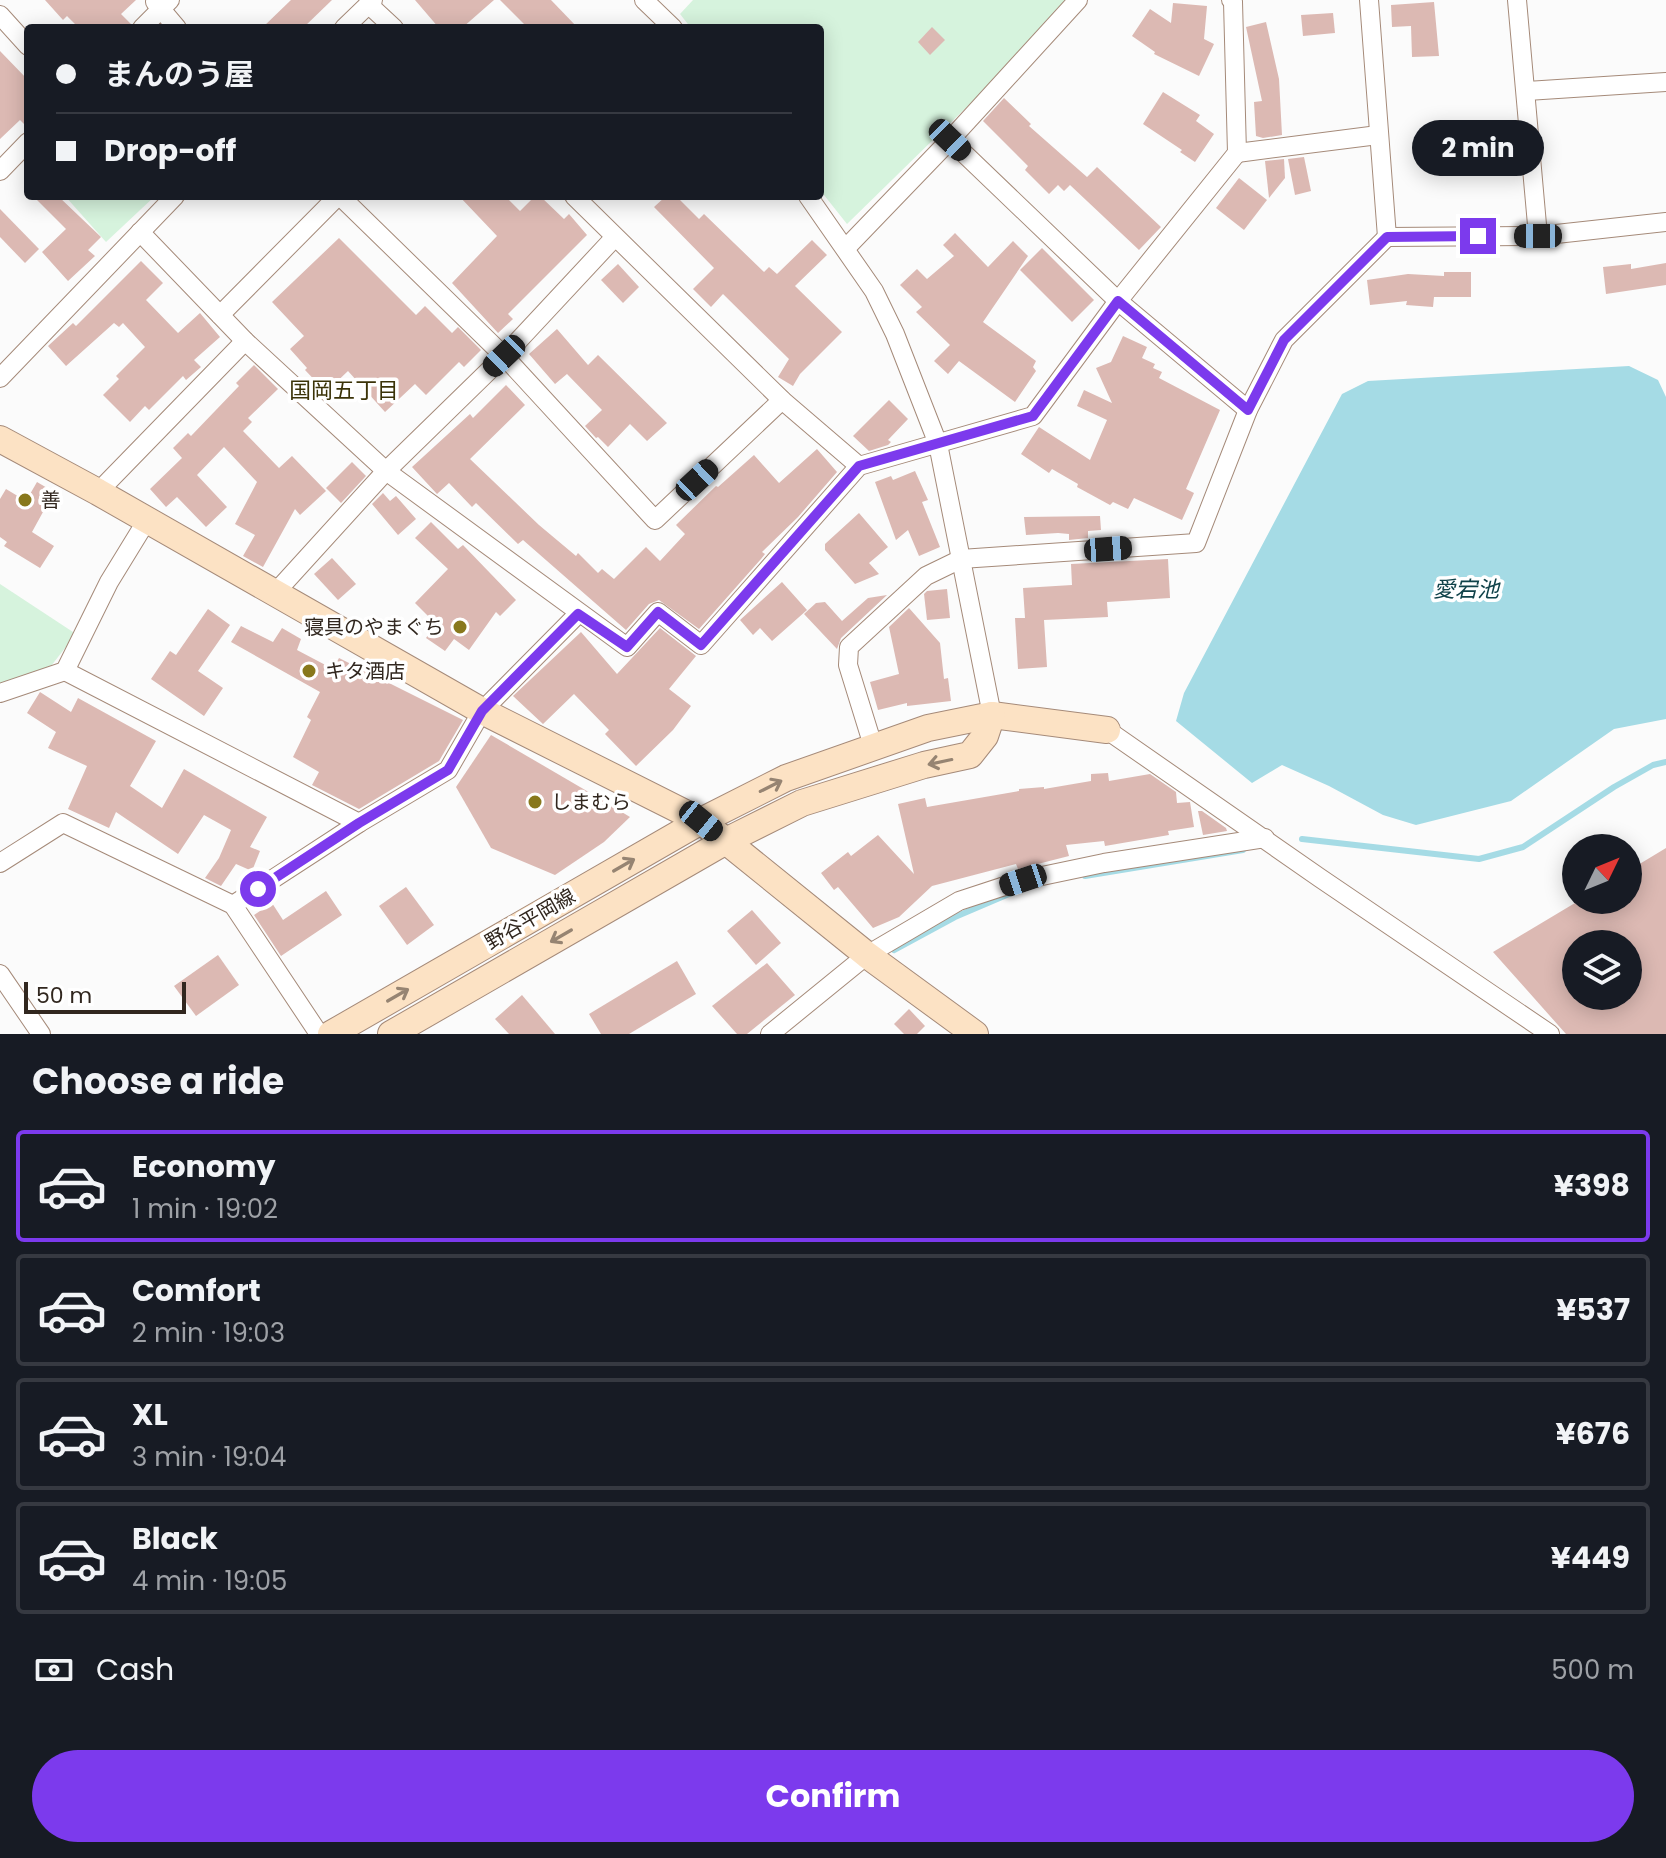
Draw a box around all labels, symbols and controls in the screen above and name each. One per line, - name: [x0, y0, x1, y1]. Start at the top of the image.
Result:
- text: まんのう屋: [104, 53, 254, 96]
- car: [924, 115, 976, 165]
- callout: 2 min: [1412, 120, 1544, 176]
- text: Drop-off: [104, 129, 236, 172]
- text: 2 min: [1441, 130, 1515, 166]
- route end: [1460, 218, 1496, 254]
- car: [1514, 224, 1562, 248]
- car: [478, 331, 530, 381]
- district label: 国岡五丁目: [289, 375, 399, 406]
- car: [671, 455, 723, 505]
- place label: 善: [41, 486, 61, 514]
- marker: 善: [16, 491, 34, 509]
- car: [1083, 535, 1133, 563]
- water label: 愛宕池: [1433, 574, 1501, 605]
- place label: 寝具のやまぐち: [304, 613, 444, 641]
- marker: 寝具のやまぐち: [451, 618, 469, 636]
- place label: キタ酒店: [325, 657, 405, 685]
- marker: キタ酒店: [300, 662, 318, 680]
- one-way arrow: [928, 755, 953, 770]
- one-way arrow: [758, 777, 782, 793]
- place label: しまむら: [551, 788, 631, 816]
- marker: しまむら: [526, 793, 544, 811]
- car: [675, 797, 727, 845]
- north arrow: [1562, 834, 1642, 914]
- map controls: [1562, 834, 1642, 1010]
- one-way arrow: [611, 857, 635, 872]
- car: [996, 861, 1050, 899]
- route start: [240, 871, 276, 907]
- street label: 野谷平岡線: [480, 882, 580, 956]
- one-way arrow: [550, 928, 573, 944]
- button: layers: [1562, 930, 1642, 1010]
- scale bar: [24, 978, 186, 1014]
- text: 50 m: [36, 980, 92, 1011]
- one-way arrow: [386, 987, 410, 1002]
- text: Choose a ride: [32, 1056, 284, 1107]
- text: Economy: [132, 1145, 276, 1188]
- icon: car: [36, 1150, 108, 1222]
- text: ¥398: [1554, 1164, 1630, 1207]
- text: 1 min · 19:02: [132, 1191, 278, 1227]
- text: Comfort: [132, 1269, 261, 1312]
- icon: car: [36, 1274, 108, 1346]
- text: ¥537: [1556, 1288, 1630, 1331]
- text: 2 min · 19:03: [132, 1315, 285, 1351]
- text: XL: [132, 1393, 168, 1436]
- icon: car: [36, 1398, 108, 1470]
- text: ¥676: [1556, 1412, 1630, 1455]
- text: 3 min · 19:04: [132, 1439, 286, 1475]
- text: Black: [132, 1517, 218, 1560]
- icon: car: [36, 1522, 108, 1594]
- text: ¥449: [1551, 1536, 1630, 1579]
- text: 4 min · 19:05: [132, 1563, 287, 1599]
- icon: cash: [32, 1648, 76, 1692]
- text: Cash: [96, 1648, 174, 1691]
- text: 500 m: [1551, 1652, 1634, 1688]
- button: Confirm: [32, 1750, 1634, 1842]

